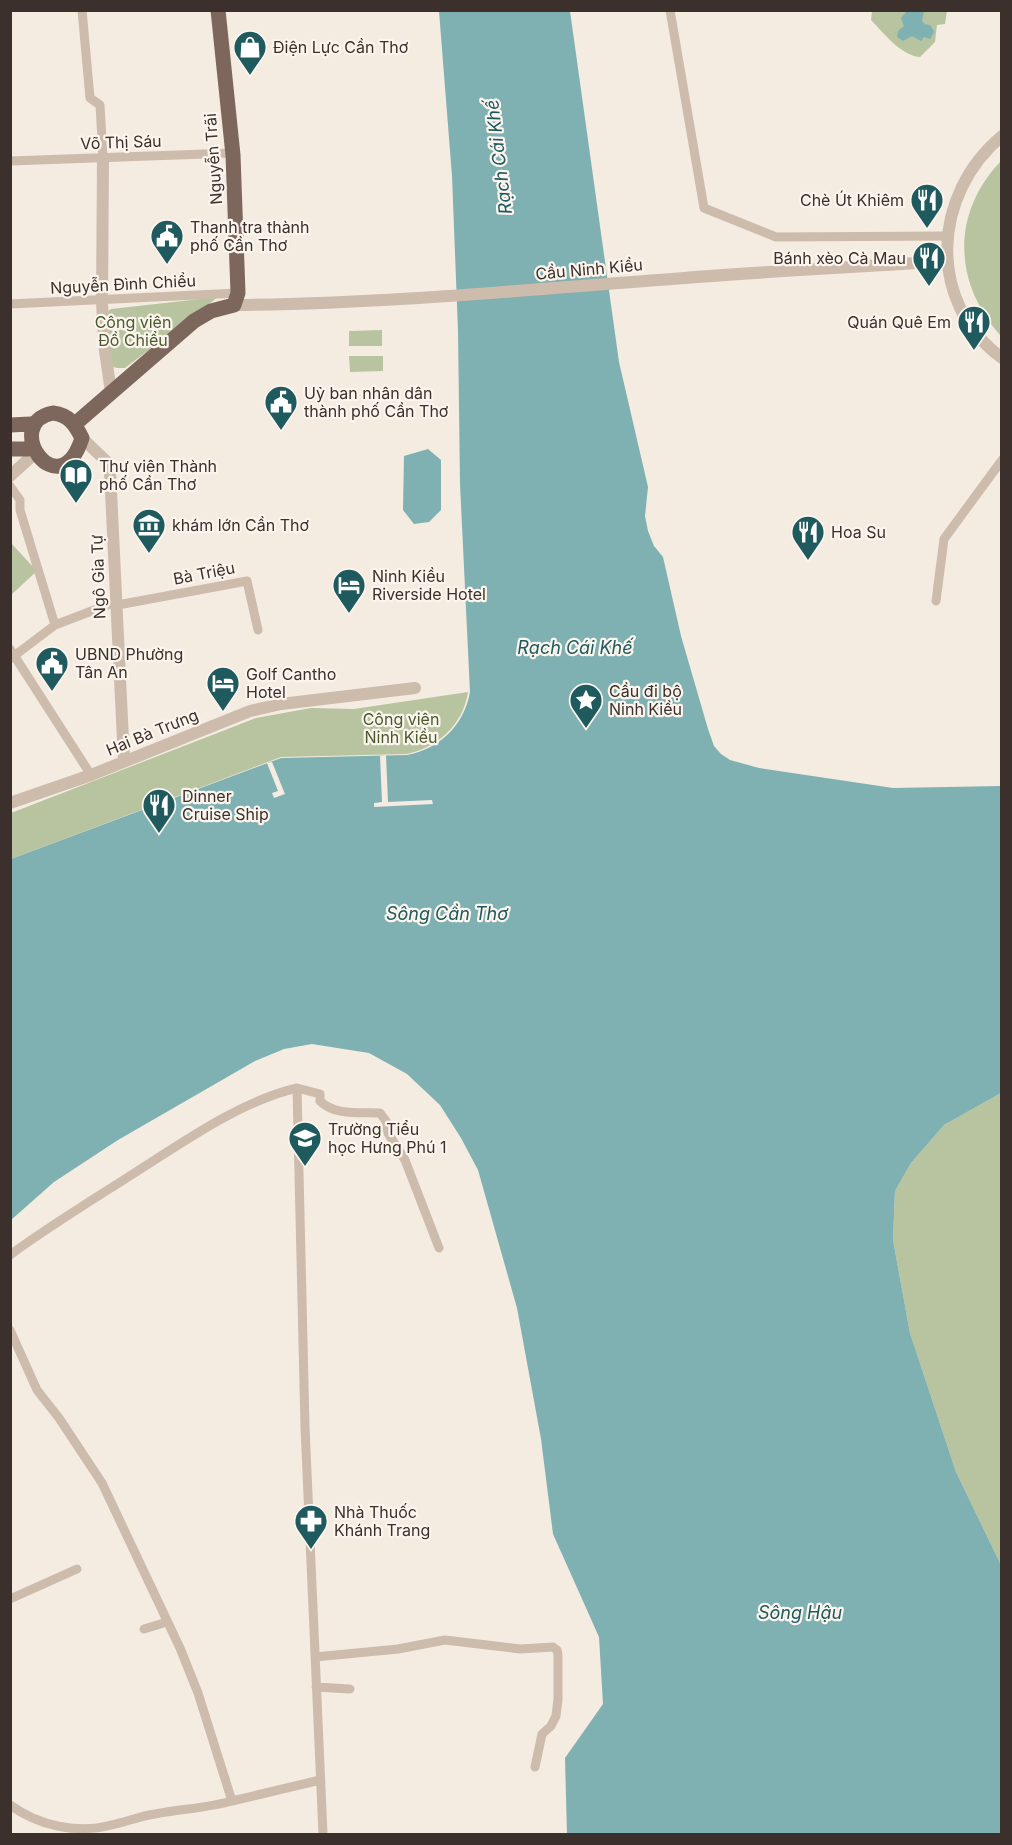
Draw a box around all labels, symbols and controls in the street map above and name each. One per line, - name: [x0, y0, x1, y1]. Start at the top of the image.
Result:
- shop icon: Điện Lực Cần Thơ: [232, 29, 268, 76]
- place label: Điện Lực Cần Thơ: [273, 37, 409, 57]
- water label: Rạch Cái Khế: [481, 97, 516, 216]
- street label: Nguyễn Trãi: [200, 113, 226, 205]
- street label: Võ Thị Sáu: [80, 131, 162, 153]
- restaurant icon: Chè Út Khiêm: [909, 182, 945, 229]
- place label: Chè Út Khiêm: [800, 190, 904, 210]
- place label: Thanh tra thành phố Cần Thơ: [190, 217, 310, 255]
- public building icon: Thanh tra thành phố Cần Thơ: [149, 218, 185, 265]
- restaurant icon: Bánh xèo Cà Mau: [911, 240, 947, 287]
- place label: Bánh xèo Cà Mau: [773, 248, 906, 268]
- street label: Cầu Ninh Kiều: [535, 254, 643, 284]
- street label: Nguyễn Đình Chiểu: [50, 270, 196, 298]
- restaurant icon: Quán Quê Em: [956, 304, 992, 351]
- park label: Công viên Đồ Chiểu: [95, 312, 171, 350]
- place label: Quán Quê Em: [847, 312, 951, 332]
- place label: Uỷ ban nhân dân thành phố Cần Thơ: [304, 383, 449, 421]
- public building icon: Uỷ ban nhân dân thành phố Cần Thơ: [263, 384, 299, 431]
- place label: Thư viện Thành phố Cần Thơ: [99, 456, 217, 494]
- library icon: Thư viện Thành phố Cần Thơ: [58, 457, 94, 504]
- museum icon: khám lớn Cần Thơ: [131, 507, 167, 554]
- restaurant icon: Hoa Su: [790, 514, 826, 561]
- place label: khám lớn Cần Thơ: [172, 515, 310, 535]
- place label: Hoa Su: [831, 522, 886, 542]
- street label: Ngô Gia Tự: [87, 534, 109, 619]
- street label: Bà Triệu: [172, 557, 236, 589]
- place label: Ninh Kiều Riverside Hotel: [372, 566, 486, 604]
- hotel icon: Ninh Kiều Riverside Hotel: [331, 567, 367, 614]
- water label: Rạch Cái Khế: [517, 637, 634, 658]
- place label: UBND Phường Tân An: [75, 644, 183, 682]
- public building icon: UBND Phường Tân An: [34, 645, 70, 692]
- place label: Golf Cantho Hotel: [246, 664, 336, 702]
- hotel icon: Golf Cantho Hotel: [205, 665, 241, 712]
- place label: Cầu đi bộ Ninh Kiều: [609, 681, 682, 719]
- place icon: Cầu đi bộ Ninh Kiều: [568, 682, 604, 729]
- street label: Hai Bà Trưng: [103, 704, 201, 760]
- park label: Công viên Ninh Kiều: [363, 709, 439, 747]
- place label: Dinner Cruise Ship: [182, 786, 269, 824]
- restaurant icon: Dinner Cruise Ship: [141, 787, 177, 834]
- water label: Sông Cần Thơ: [386, 903, 509, 924]
- place label: Trường Tiểu học Hưng Phú 1: [328, 1119, 446, 1157]
- school or university icon: Trường Tiểu học Hưng Phú 1: [287, 1120, 323, 1167]
- place label: Nhà Thuốc Khánh Trang: [334, 1502, 430, 1540]
- pharmacy icon: Nhà Thuốc Khánh Trang: [293, 1503, 329, 1550]
- water label: Sông Hậu: [758, 1602, 842, 1623]

